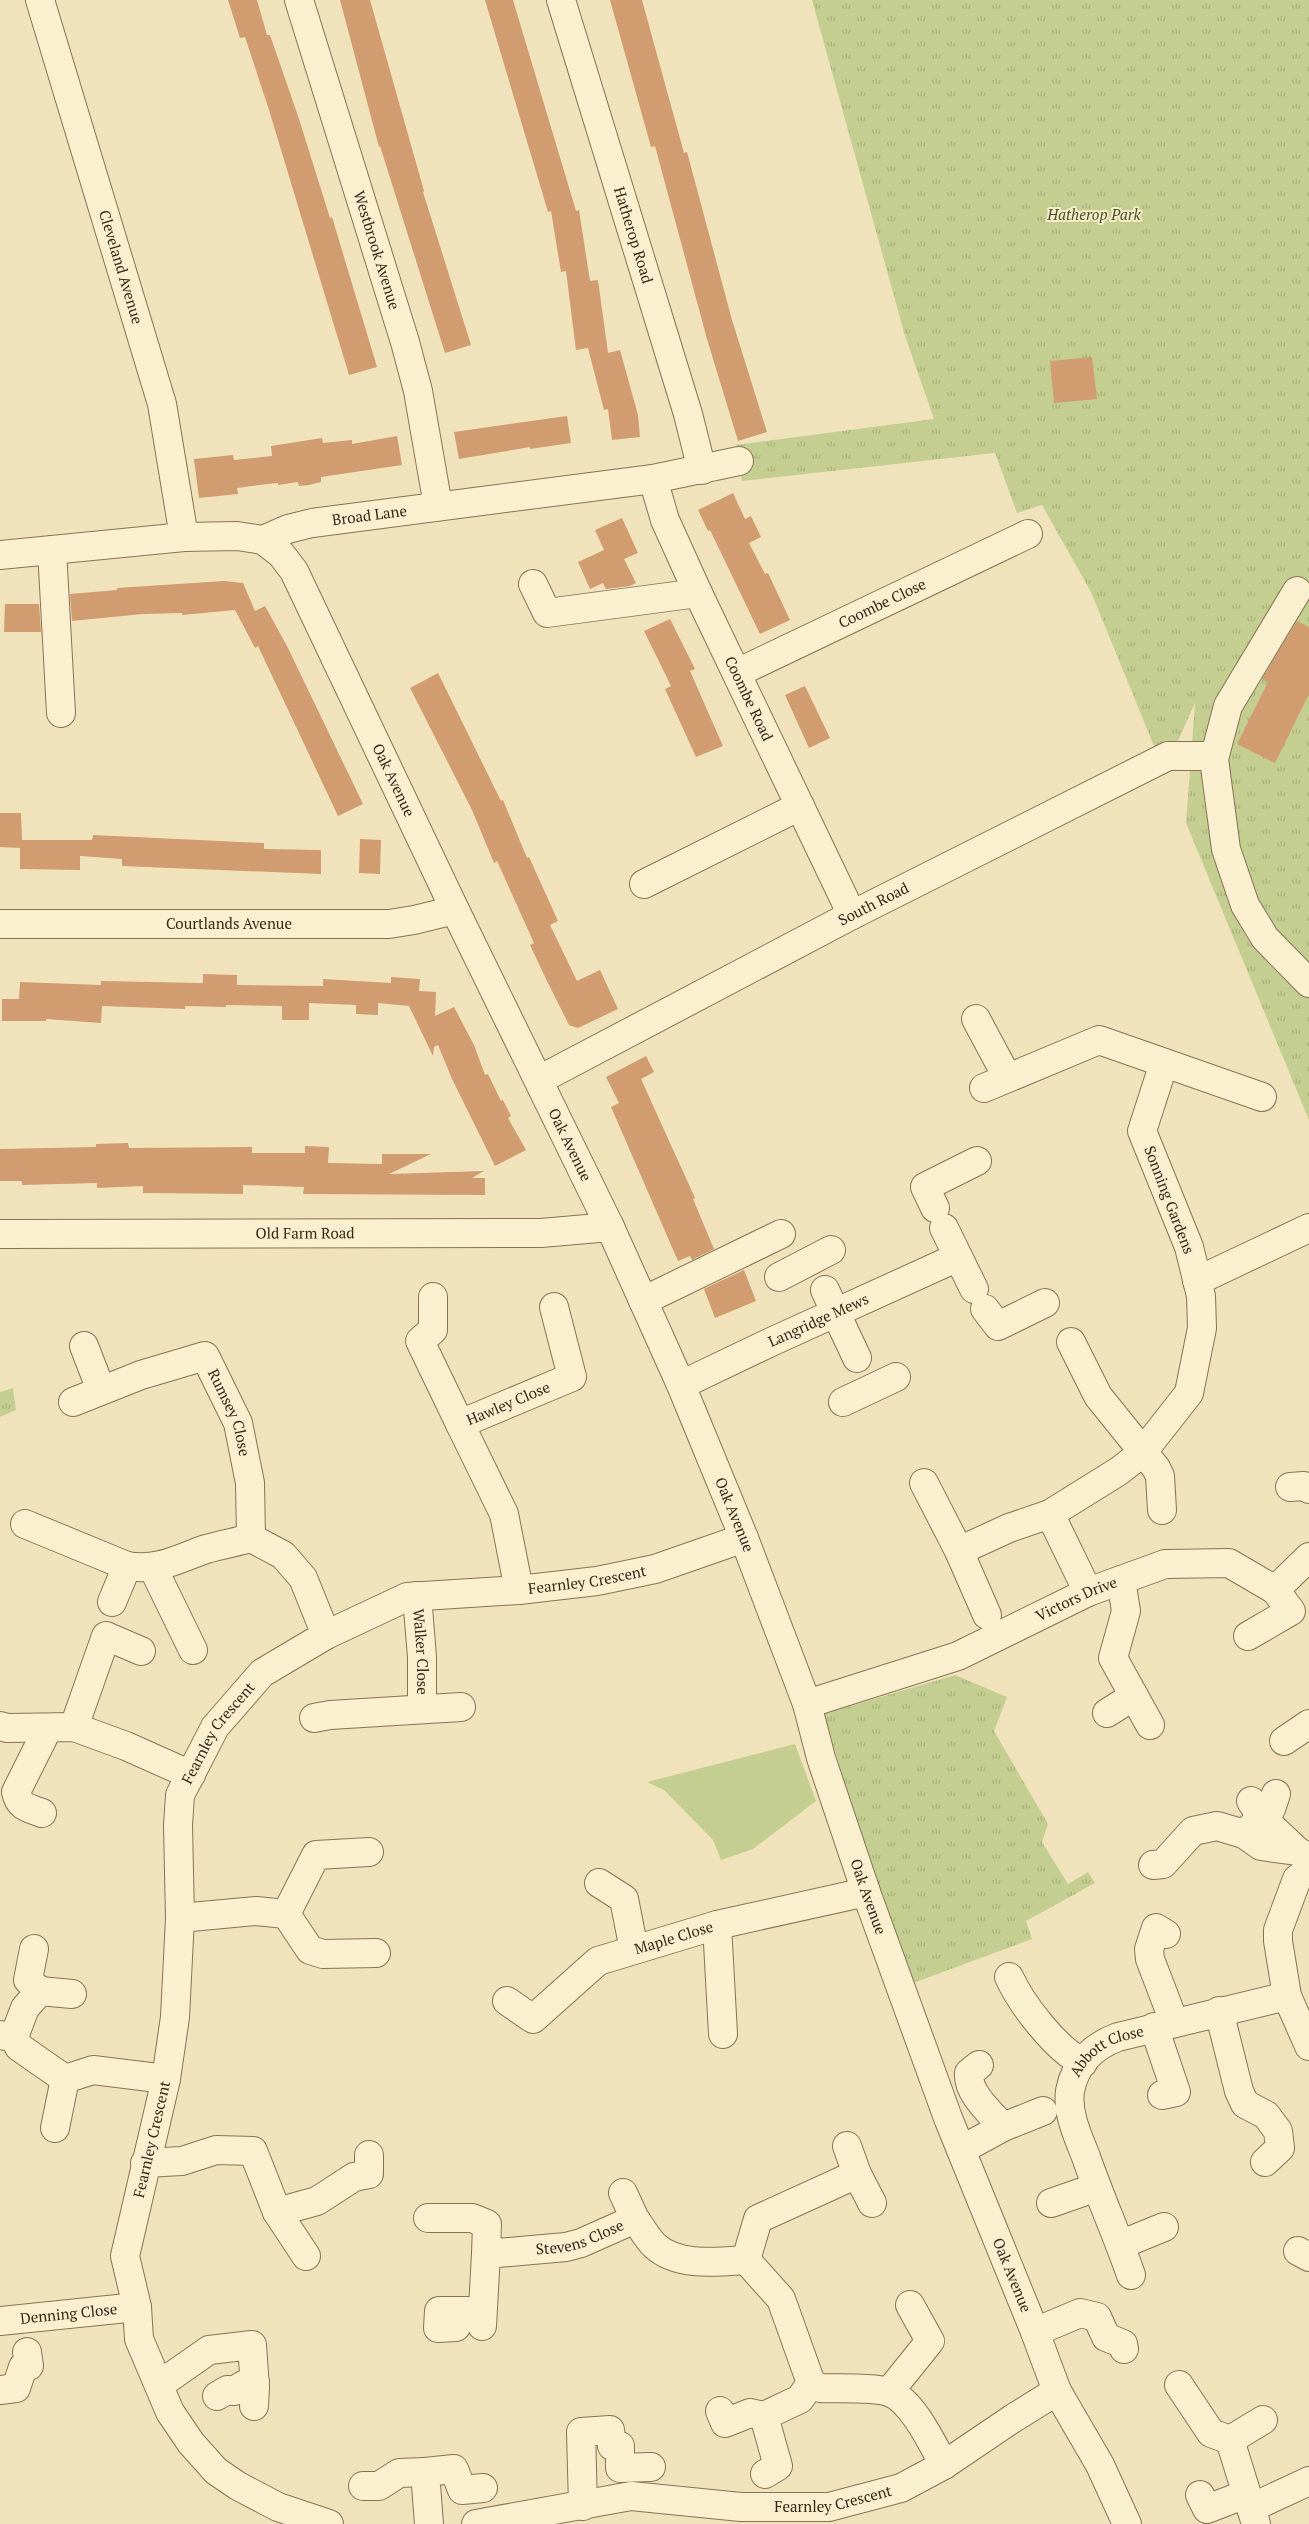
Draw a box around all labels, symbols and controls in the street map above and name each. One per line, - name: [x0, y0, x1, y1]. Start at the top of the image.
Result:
- street label: Hatherop Road: [610, 184, 658, 286]
- street label: Westbrook Avenue: [350, 188, 405, 312]
- park label: Hatherop Park: [1046, 204, 1142, 224]
- street label: Cleveland Avenue: [95, 207, 148, 326]
- street label: Broad Lane: [331, 500, 408, 529]
- street label: Coombe Close: [835, 573, 929, 632]
- street label: Coombe Road: [721, 653, 778, 744]
- street label: Oak Avenue: [368, 740, 420, 820]
- street label: South Road: [834, 877, 912, 930]
- street label: Courtlands Avenue: [166, 913, 292, 933]
- street label: Oak Avenue: [544, 1104, 597, 1184]
- street label: Sonning Gardens: [1140, 1143, 1200, 1256]
- street label: Old Farm Road: [255, 1222, 355, 1243]
- street label: Langridge Mews: [765, 1288, 872, 1351]
- street label: Rumsey Close: [204, 1365, 255, 1458]
- street label: Hawley Close: [463, 1376, 553, 1429]
- street label: Oak Avenue: [711, 1474, 759, 1555]
- street label: Fearnley Crescent: [527, 1560, 648, 1598]
- street label: Victors Drive: [1032, 1571, 1120, 1625]
- street label: Walker Close: [409, 1608, 433, 1695]
- street label: Fearnley Crescent: [176, 1677, 259, 1787]
- street label: Oak Avenue: [847, 1856, 892, 1937]
- street label: Maple Close: [632, 1916, 715, 1958]
- street label: Abbott Close: [1065, 2020, 1146, 2080]
- street label: Fearnley Crescent: [128, 2078, 174, 2200]
- street label: Stevens Close: [535, 2214, 626, 2259]
- street label: Oak Avenue: [989, 2234, 1037, 2315]
- street label: Denning Close: [19, 2298, 118, 2328]
- street label: Fearnley Crescent: [774, 2480, 894, 2516]

